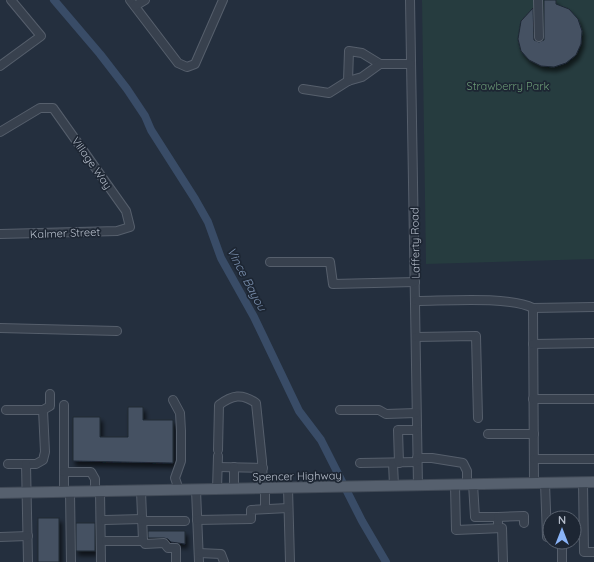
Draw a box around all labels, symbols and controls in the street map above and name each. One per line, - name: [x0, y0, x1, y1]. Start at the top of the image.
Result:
- park label: Strawberry Park: [467, 79, 549, 93]
- street label: Village Way: [69, 134, 115, 192]
- street label: Lafferty Road: [407, 207, 423, 279]
- street label: Kalmer Street: [30, 225, 101, 241]
- water label: Vince Bayou: [224, 245, 271, 314]
- street label: Spencer Highway: [252, 468, 342, 484]
- north arrow: [542, 510, 582, 550]
- text: N: [558, 513, 566, 527]

